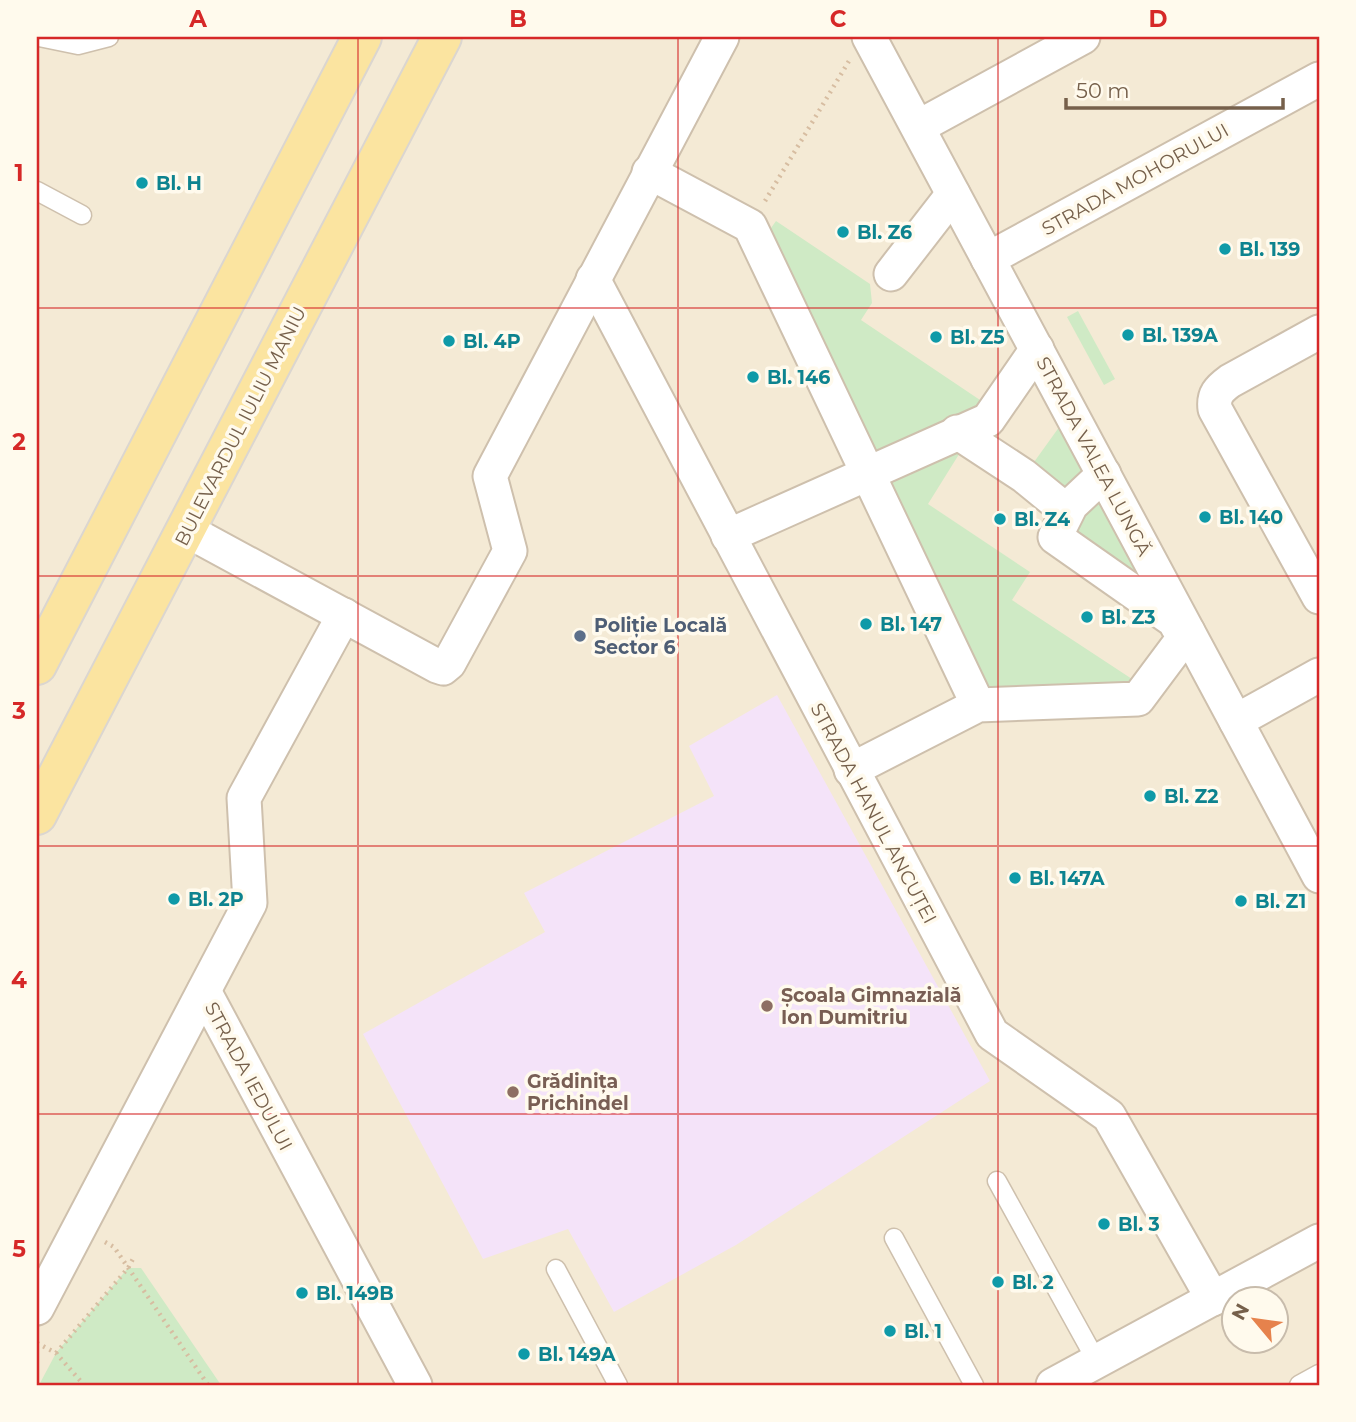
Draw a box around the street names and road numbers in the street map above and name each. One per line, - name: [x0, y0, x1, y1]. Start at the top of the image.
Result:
- street label: STRADA MOHORULUI: [1038, 119, 1233, 240]
- street label: BULEVARDUL IULIU MANIU: [170, 303, 311, 550]
- street label: STRADA VALEA LUNGĂ: [1031, 353, 1156, 560]
- street label: STRADA HANUL ANCUȚEI: [805, 699, 942, 928]
- street label: STRADA IEDULUI: [200, 998, 297, 1154]

